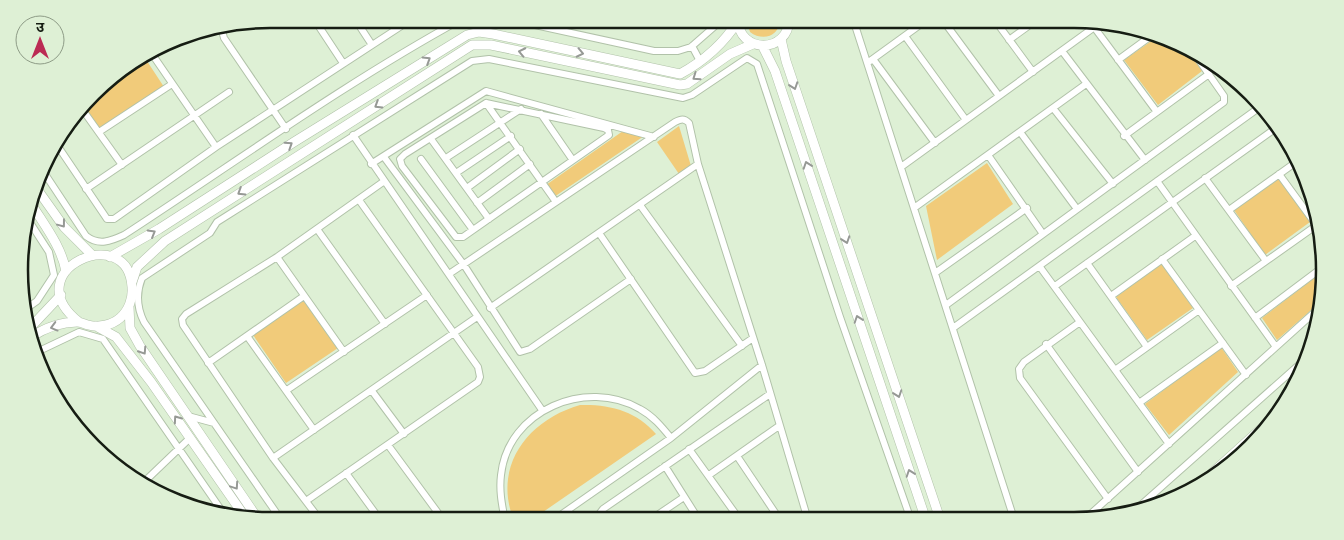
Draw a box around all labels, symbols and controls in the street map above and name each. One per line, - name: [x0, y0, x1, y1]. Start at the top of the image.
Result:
- north arrow: [15, 15, 65, 65]
- text: उ: [36, 17, 45, 37]
- one-way arrow: [518, 47, 527, 58]
- one-way arrow: [576, 48, 585, 58]
- one-way arrow: [422, 56, 431, 66]
- one-way arrow: [693, 71, 702, 80]
- one-way arrow: [789, 82, 799, 90]
- one-way arrow: [374, 99, 384, 108]
- one-way arrow: [283, 142, 293, 151]
- one-way arrow: [802, 162, 812, 170]
- one-way arrow: [237, 186, 246, 195]
- one-way arrow: [56, 218, 65, 228]
- one-way arrow: [147, 229, 156, 239]
- one-way arrow: [840, 236, 850, 244]
- one-way arrow: [854, 316, 864, 324]
- one-way arrow: [50, 321, 59, 331]
- one-way arrow: [137, 346, 147, 355]
- one-way arrow: [892, 390, 902, 398]
- one-way arrow: [174, 415, 183, 425]
- one-way arrow: [906, 470, 916, 478]
- one-way arrow: [229, 480, 238, 489]

